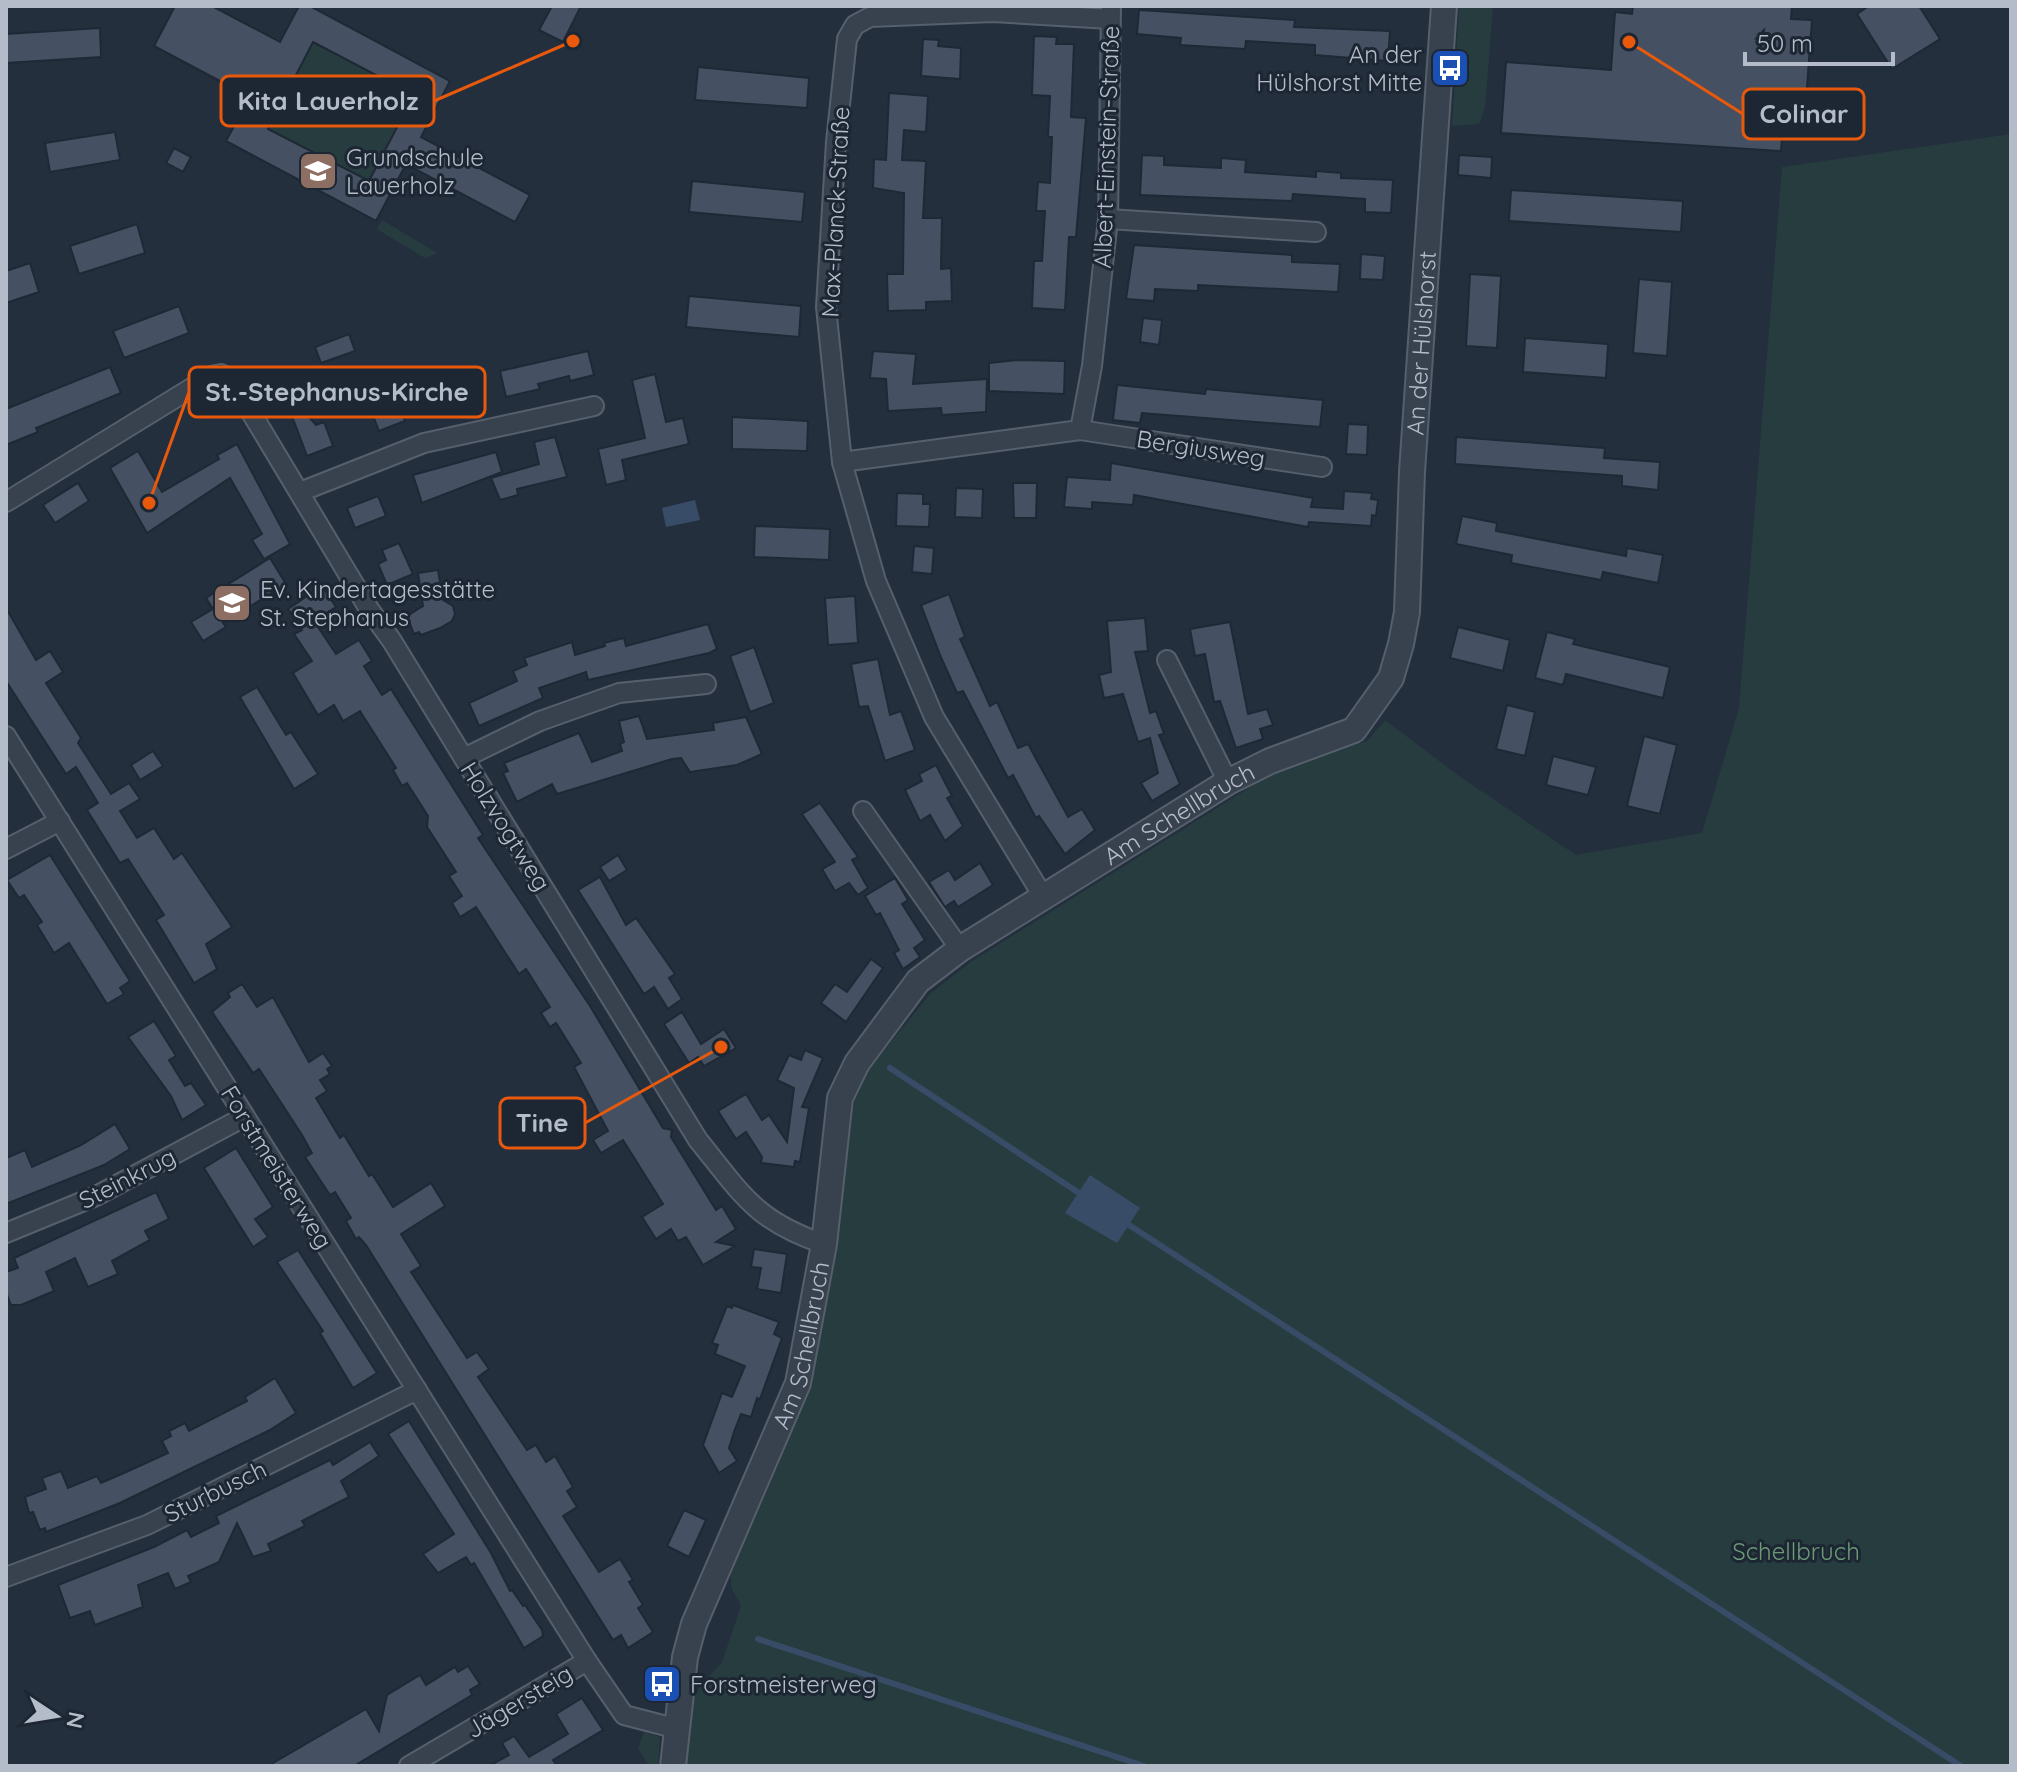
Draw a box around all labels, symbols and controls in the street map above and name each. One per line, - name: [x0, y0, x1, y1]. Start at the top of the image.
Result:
- scale bar: [1745, 16, 1893, 66]
- street label: Albert-Einstein-Straße: [1087, 25, 1125, 269]
- text: 50 m: [1757, 28, 1813, 58]
- place label: An der Hülshorst Mitte: [1256, 39, 1422, 97]
- bus stop icon: An der Hülshorst Mitte: [1429, 47, 1471, 89]
- callout: Kita Lauerholz: [221, 76, 434, 126]
- text: Kita Lauerholz: [237, 84, 419, 117]
- callout: Colinar: [1743, 89, 1864, 139]
- text: Colinar: [1760, 97, 1848, 130]
- street label: Max-Planck-Straße: [814, 106, 856, 318]
- place label: Grundschule Lauerholz: [346, 142, 484, 200]
- school or university icon: Grundschule Lauerholz: [297, 150, 339, 192]
- street label: An der Hülshorst: [1400, 250, 1442, 436]
- callout: St.-Stephanus-Kirche: [189, 367, 485, 417]
- text: St.-Stephanus-Kirche: [205, 375, 469, 408]
- street label: Bergiusweg: [1135, 423, 1267, 473]
- place label: Ev. Kindertagesstätte St. Stephanus: [260, 574, 495, 632]
- school or university icon: Ev. Kindertagesstätte St. Stephanus: [211, 582, 253, 624]
- street label: Holzvogtweg: [454, 756, 558, 896]
- street label: Am Schellbruch: [1098, 756, 1259, 871]
- street label: Forstmeisterweg: [215, 1080, 339, 1254]
- callout: Tine: [500, 1098, 585, 1148]
- text: Tine: [515, 1106, 569, 1139]
- street label: Steinkrug: [74, 1141, 180, 1215]
- street label: Am Schellbruch: [765, 1259, 835, 1433]
- street label: Sturbusch: [159, 1453, 271, 1529]
- park label: Schellbruch: [1732, 1536, 1860, 1566]
- street label: Jägersteig: [460, 1658, 578, 1744]
- bus stop icon: Forstmeisterweg: [641, 1663, 683, 1705]
- place label: Forstmeisterweg: [690, 1669, 877, 1699]
- north arrow: [16, 1676, 96, 1756]
- text: N: [60, 1709, 91, 1731]

